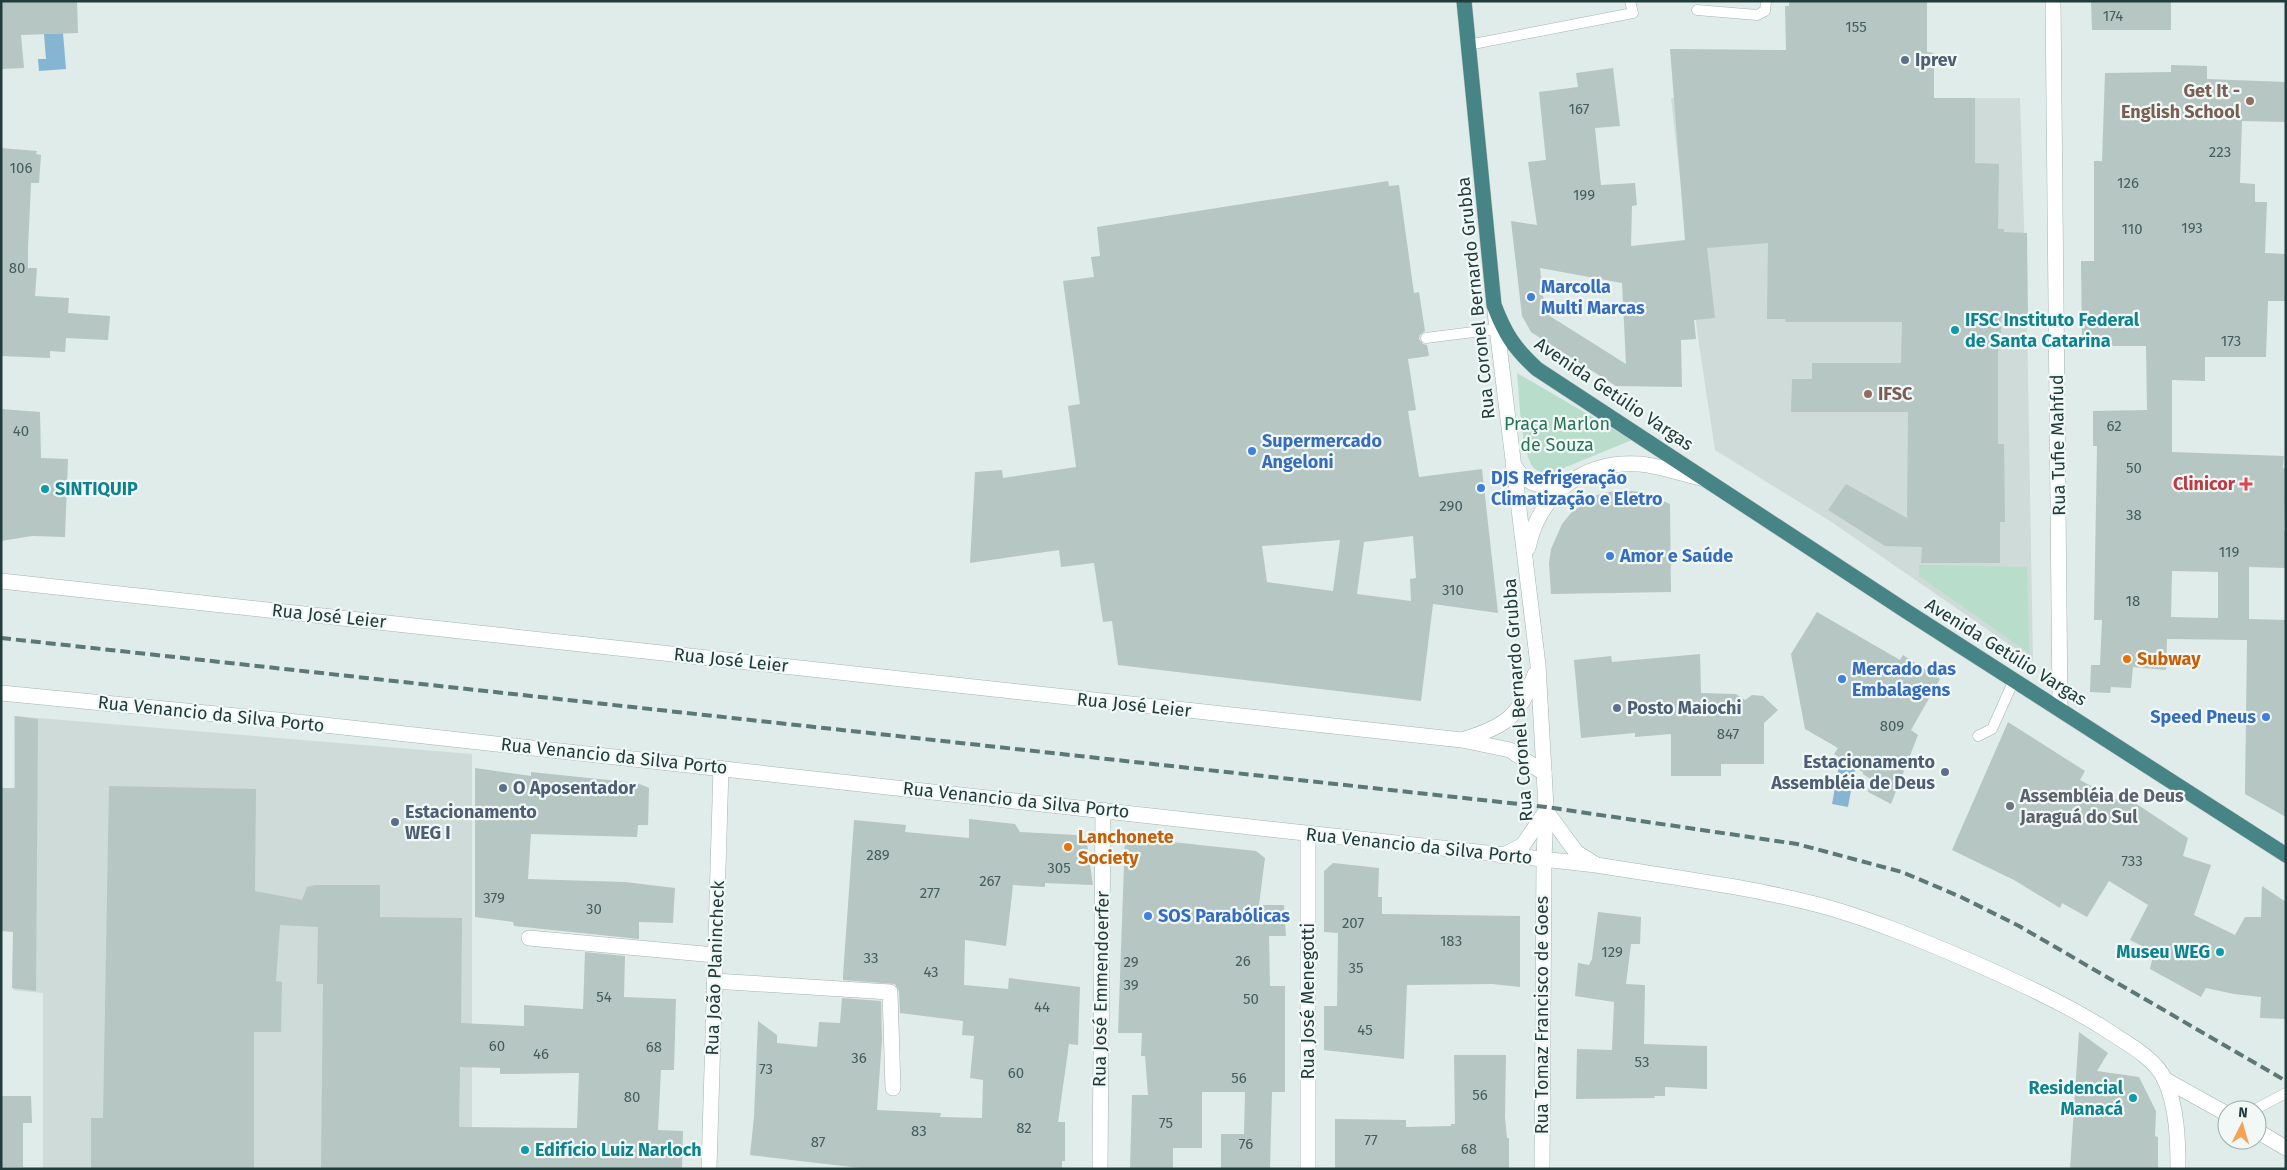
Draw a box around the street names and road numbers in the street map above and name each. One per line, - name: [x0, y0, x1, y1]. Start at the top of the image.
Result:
- street label: Rua Coronel Bernardo Grubba: [1452, 176, 1500, 420]
- street label: Avenida Getúlio Vargas: [1531, 333, 1697, 455]
- street label: Rua Tufie Mahfud: [2046, 374, 2070, 516]
- street label: Rua Coronel Bernardo Grubba: [1499, 578, 1537, 822]
- street label: Avenida Getúlio Vargas: [1921, 593, 2091, 711]
- street label: Rua José Leier: [271, 599, 387, 633]
- street label: Rua José Leier: [673, 643, 789, 677]
- street label: Rua José Leier: [1076, 688, 1192, 722]
- street label: Rua Venancio da Silva Porto: [97, 691, 325, 737]
- street label: Rua Venancio da Silva Porto: [500, 733, 728, 779]
- street label: Rua Venancio da Silva Porto: [902, 777, 1130, 823]
- street label: Rua Venancio da Silva Porto: [1305, 823, 1533, 869]
- street label: Rua João Planincheck: [701, 879, 729, 1056]
- street label: Rua José Emmendoerfer: [1088, 891, 1114, 1087]
- street label: Rua Tomaz Francisco de Goes: [1531, 896, 1553, 1134]
- street label: Rua José Menegotti: [1297, 923, 1319, 1079]

